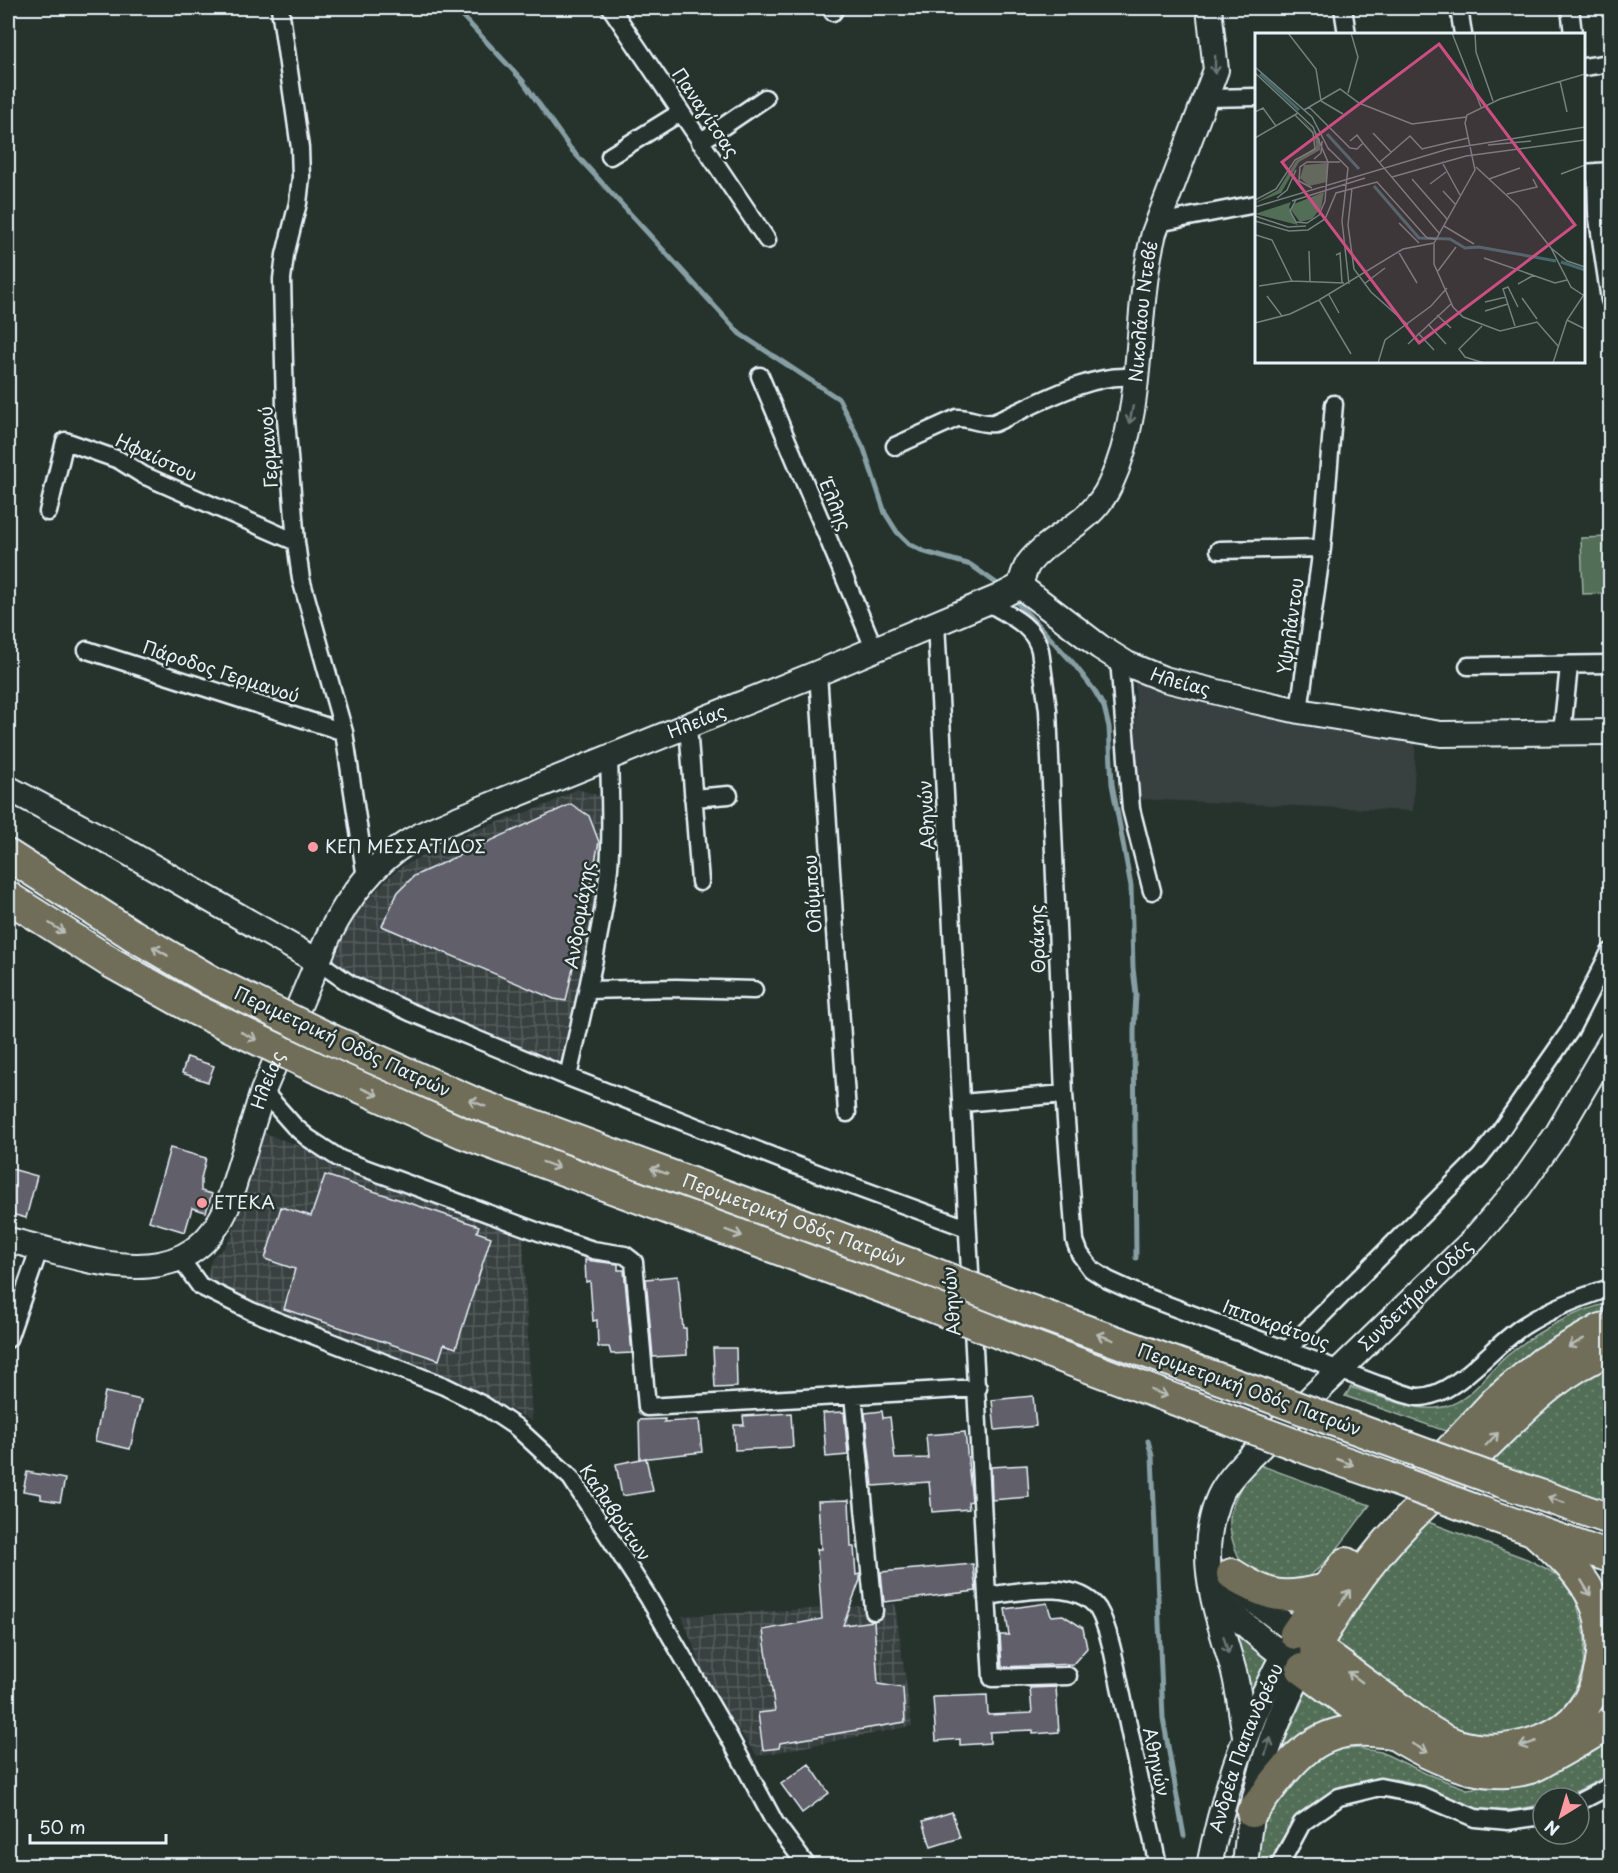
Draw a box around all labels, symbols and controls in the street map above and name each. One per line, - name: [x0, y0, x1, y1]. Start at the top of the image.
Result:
- inset map: [1255, 33, 1585, 363]
- one-way arrow: [1209, 55, 1220, 75]
- street label: Παναγίτσας: [666, 62, 746, 162]
- street label: Νικολάου Ντεβέ: [1121, 238, 1164, 383]
- street label: Γερμανού: [251, 405, 284, 489]
- one-way arrow: [1125, 405, 1136, 424]
- street label: Ηφαίστου: [111, 426, 202, 487]
- street label: Έλλης: [813, 473, 859, 534]
- street label: Υψηλάντου: [1269, 576, 1310, 676]
- street label: Πάροδος Γερμανού: [140, 632, 303, 709]
- street label: Ηλείας: [1147, 660, 1213, 702]
- street label: Ηλείας: [663, 697, 730, 744]
- street label: Αθηνών: [910, 779, 941, 851]
- place label: ΚΕΠ ΜΕΣΣΑΤΙΔΟΣ: [325, 832, 486, 859]
- marker: ΚΕΠ ΜΕΣΣΑΤΙΔΟΣ: [306, 840, 320, 854]
- street label: Ολύμπου: [795, 854, 828, 934]
- street label: Ανδρομάχης: [557, 859, 600, 970]
- street label: Θράκης: [1022, 904, 1051, 974]
- one-way arrow: [48, 923, 65, 935]
- one-way arrow: [152, 945, 169, 957]
- street label: Περιμετρική Οδός Πατρών: [230, 978, 456, 1103]
- one-way arrow: [240, 1030, 258, 1042]
- street label: Ηλείας: [243, 1046, 291, 1112]
- one-way arrow: [361, 1087, 379, 1098]
- one-way arrow: [468, 1097, 486, 1108]
- one-way arrow: [541, 1161, 560, 1172]
- one-way arrow: [651, 1165, 669, 1176]
- street label: Περιμετρική Οδός Πατρών: [678, 1166, 910, 1273]
- place label: ΕΤΕΚΑ: [214, 1188, 275, 1215]
- marker: ΕΤΕΚΑ: [195, 1196, 209, 1210]
- one-way arrow: [724, 1228, 743, 1239]
- street label: Συνδετήρια Οδός: [1352, 1232, 1478, 1357]
- street label: Αθηνών: [935, 1265, 966, 1337]
- street label: Ιπποκράτους: [1219, 1292, 1334, 1355]
- one-way arrow: [1096, 1331, 1115, 1342]
- street label: Περιμετρική Οδός Πατρών: [1134, 1335, 1365, 1442]
- one-way arrow: [1568, 1337, 1585, 1349]
- one-way arrow: [1150, 1389, 1168, 1400]
- one-way arrow: [1484, 1431, 1499, 1446]
- one-way arrow: [1335, 1457, 1354, 1468]
- street label: Καλαβρύτων: [574, 1458, 659, 1566]
- one-way arrow: [1548, 1494, 1566, 1505]
- one-way arrow: [1580, 1579, 1592, 1596]
- one-way arrow: [1339, 1589, 1351, 1606]
- one-way arrow: [1221, 1636, 1232, 1655]
- street label: Ανδρέα Παπανδρέου: [1202, 1658, 1289, 1835]
- one-way arrow: [1348, 1670, 1364, 1683]
- street label: Αθηνών: [1137, 1725, 1178, 1799]
- one-way arrow: [1264, 1738, 1275, 1756]
- one-way arrow: [1519, 1740, 1538, 1751]
- one-way arrow: [1411, 1743, 1428, 1755]
- north arrow: [1531, 1786, 1591, 1846]
- scale bar: [30, 1807, 166, 1845]
- text: 50 m: [39, 1813, 86, 1840]
- text: N: [1539, 1815, 1564, 1842]

